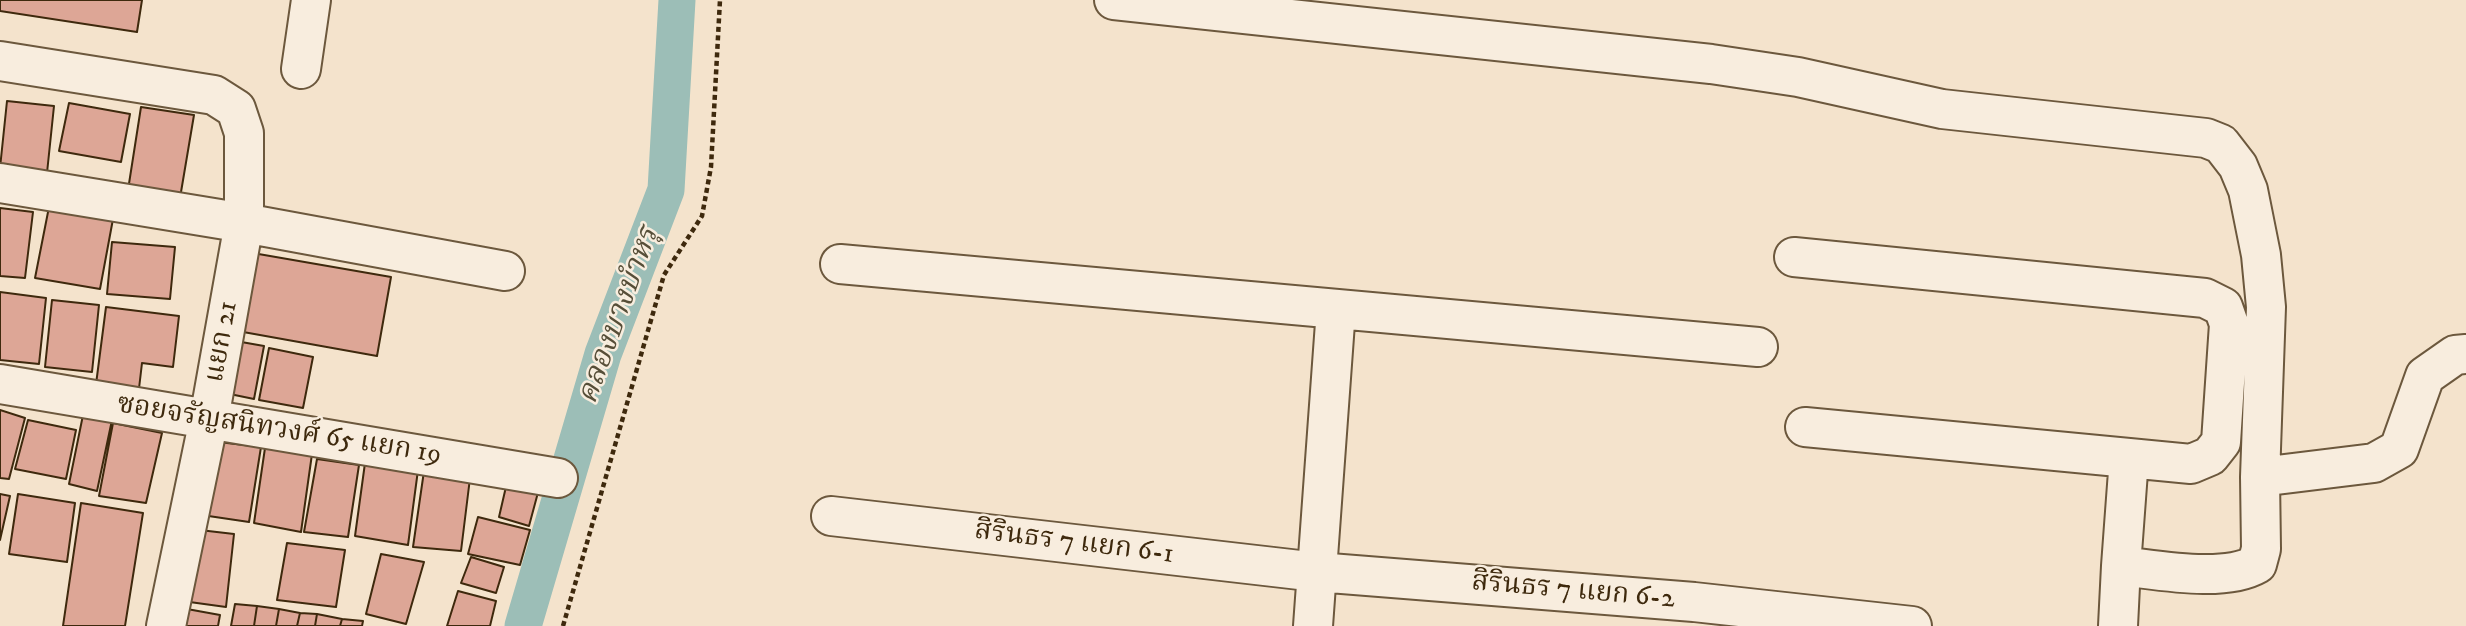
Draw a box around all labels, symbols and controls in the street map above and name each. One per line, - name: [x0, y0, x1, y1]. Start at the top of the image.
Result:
- water label: คลองบางบำหรุ: [571, 223, 669, 409]
- street label: แยก 21: [199, 299, 247, 385]
- street label: ซอยจรัญสนิทวงศ์ 65 แยก 19: [115, 389, 443, 473]
- street label: สิรินธร 7 แยก 6-1: [972, 515, 1176, 573]
- street label: สิรินธร 7 แยก 6-2: [1470, 566, 1676, 618]

